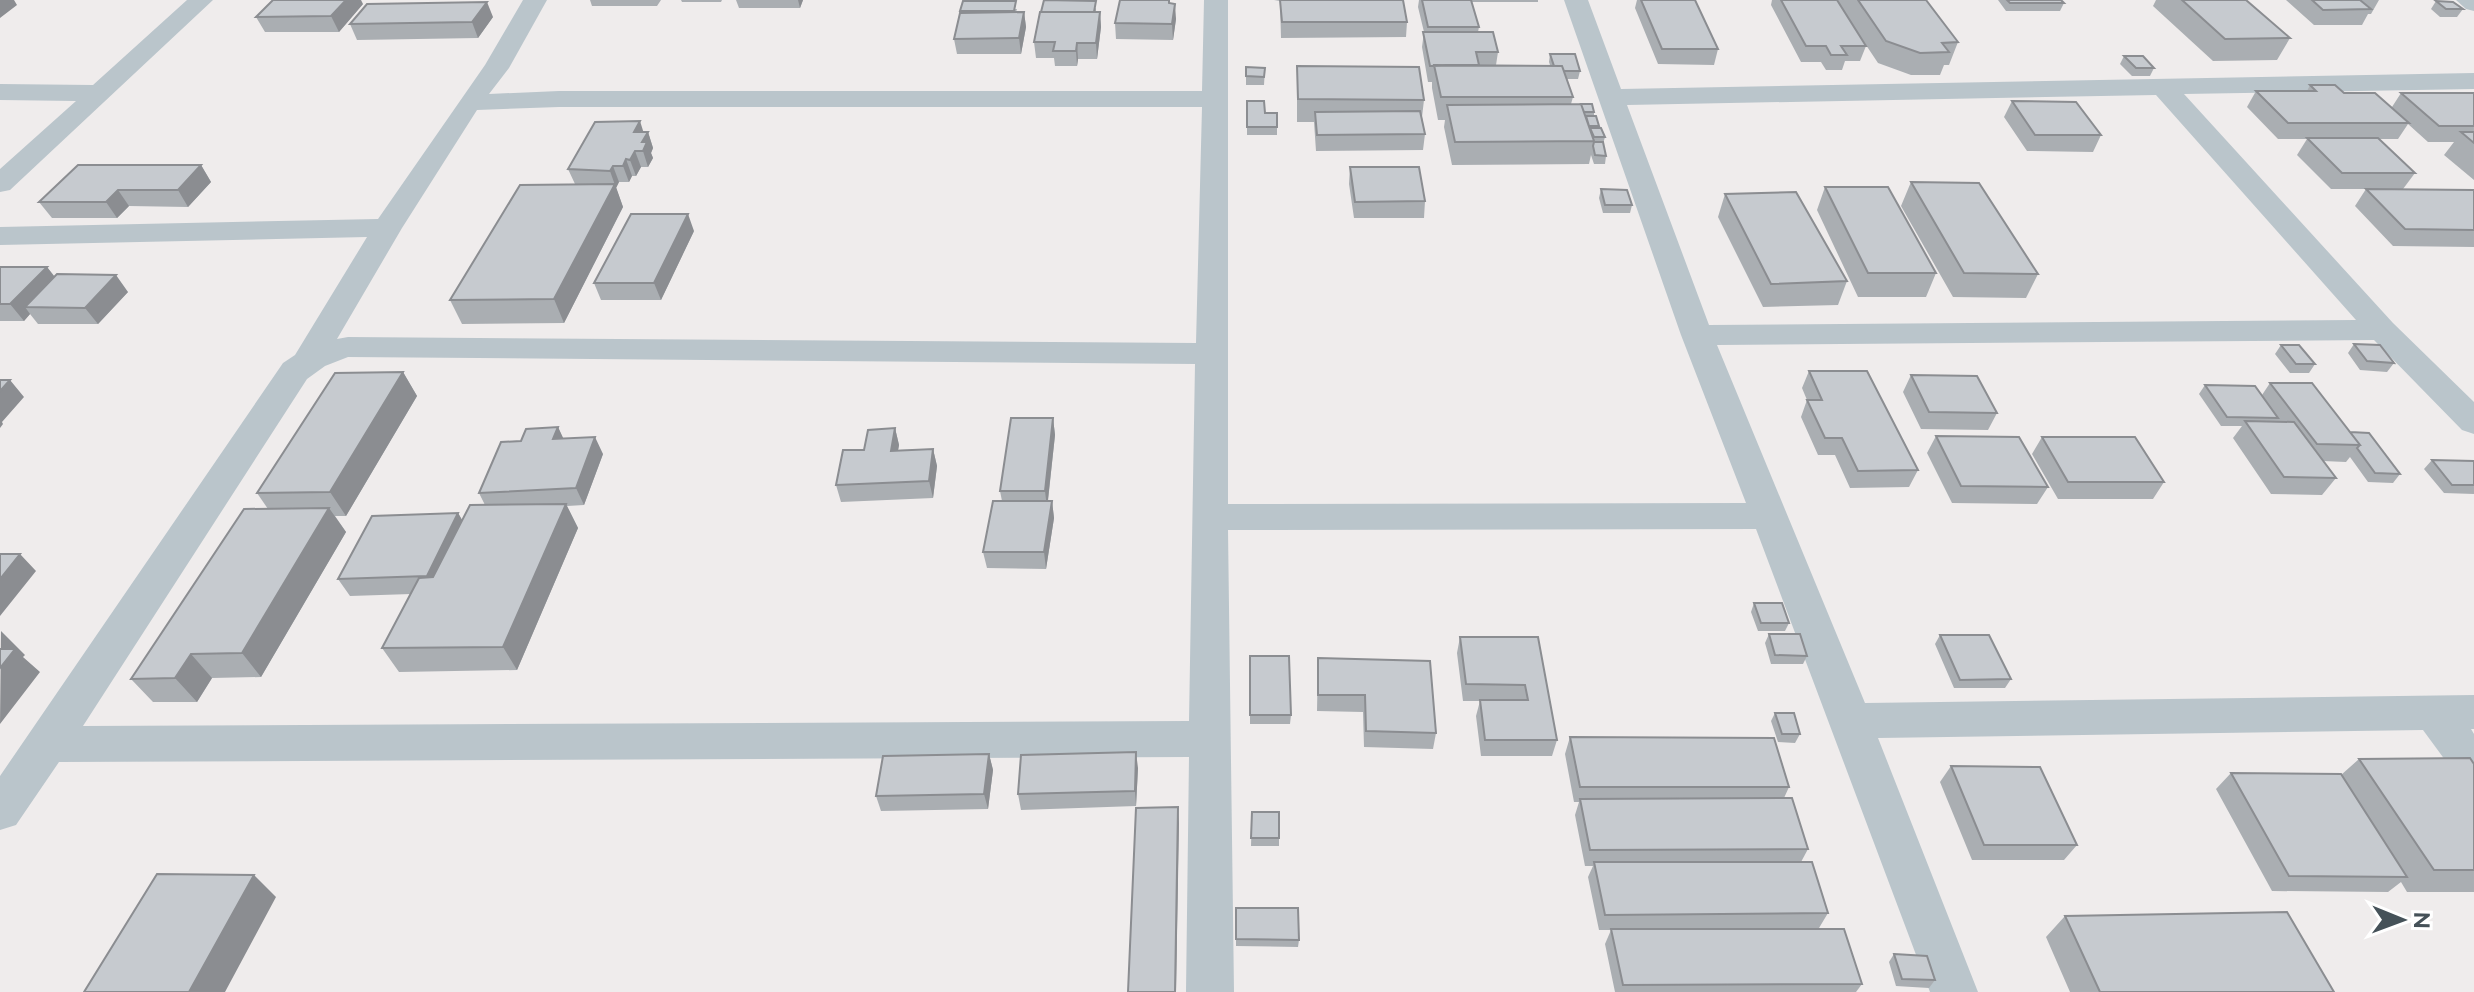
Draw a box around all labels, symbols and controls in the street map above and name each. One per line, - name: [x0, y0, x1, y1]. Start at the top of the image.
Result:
- north arrow: [2362, 880, 2442, 960]
- text: N: [2409, 912, 2435, 929]

